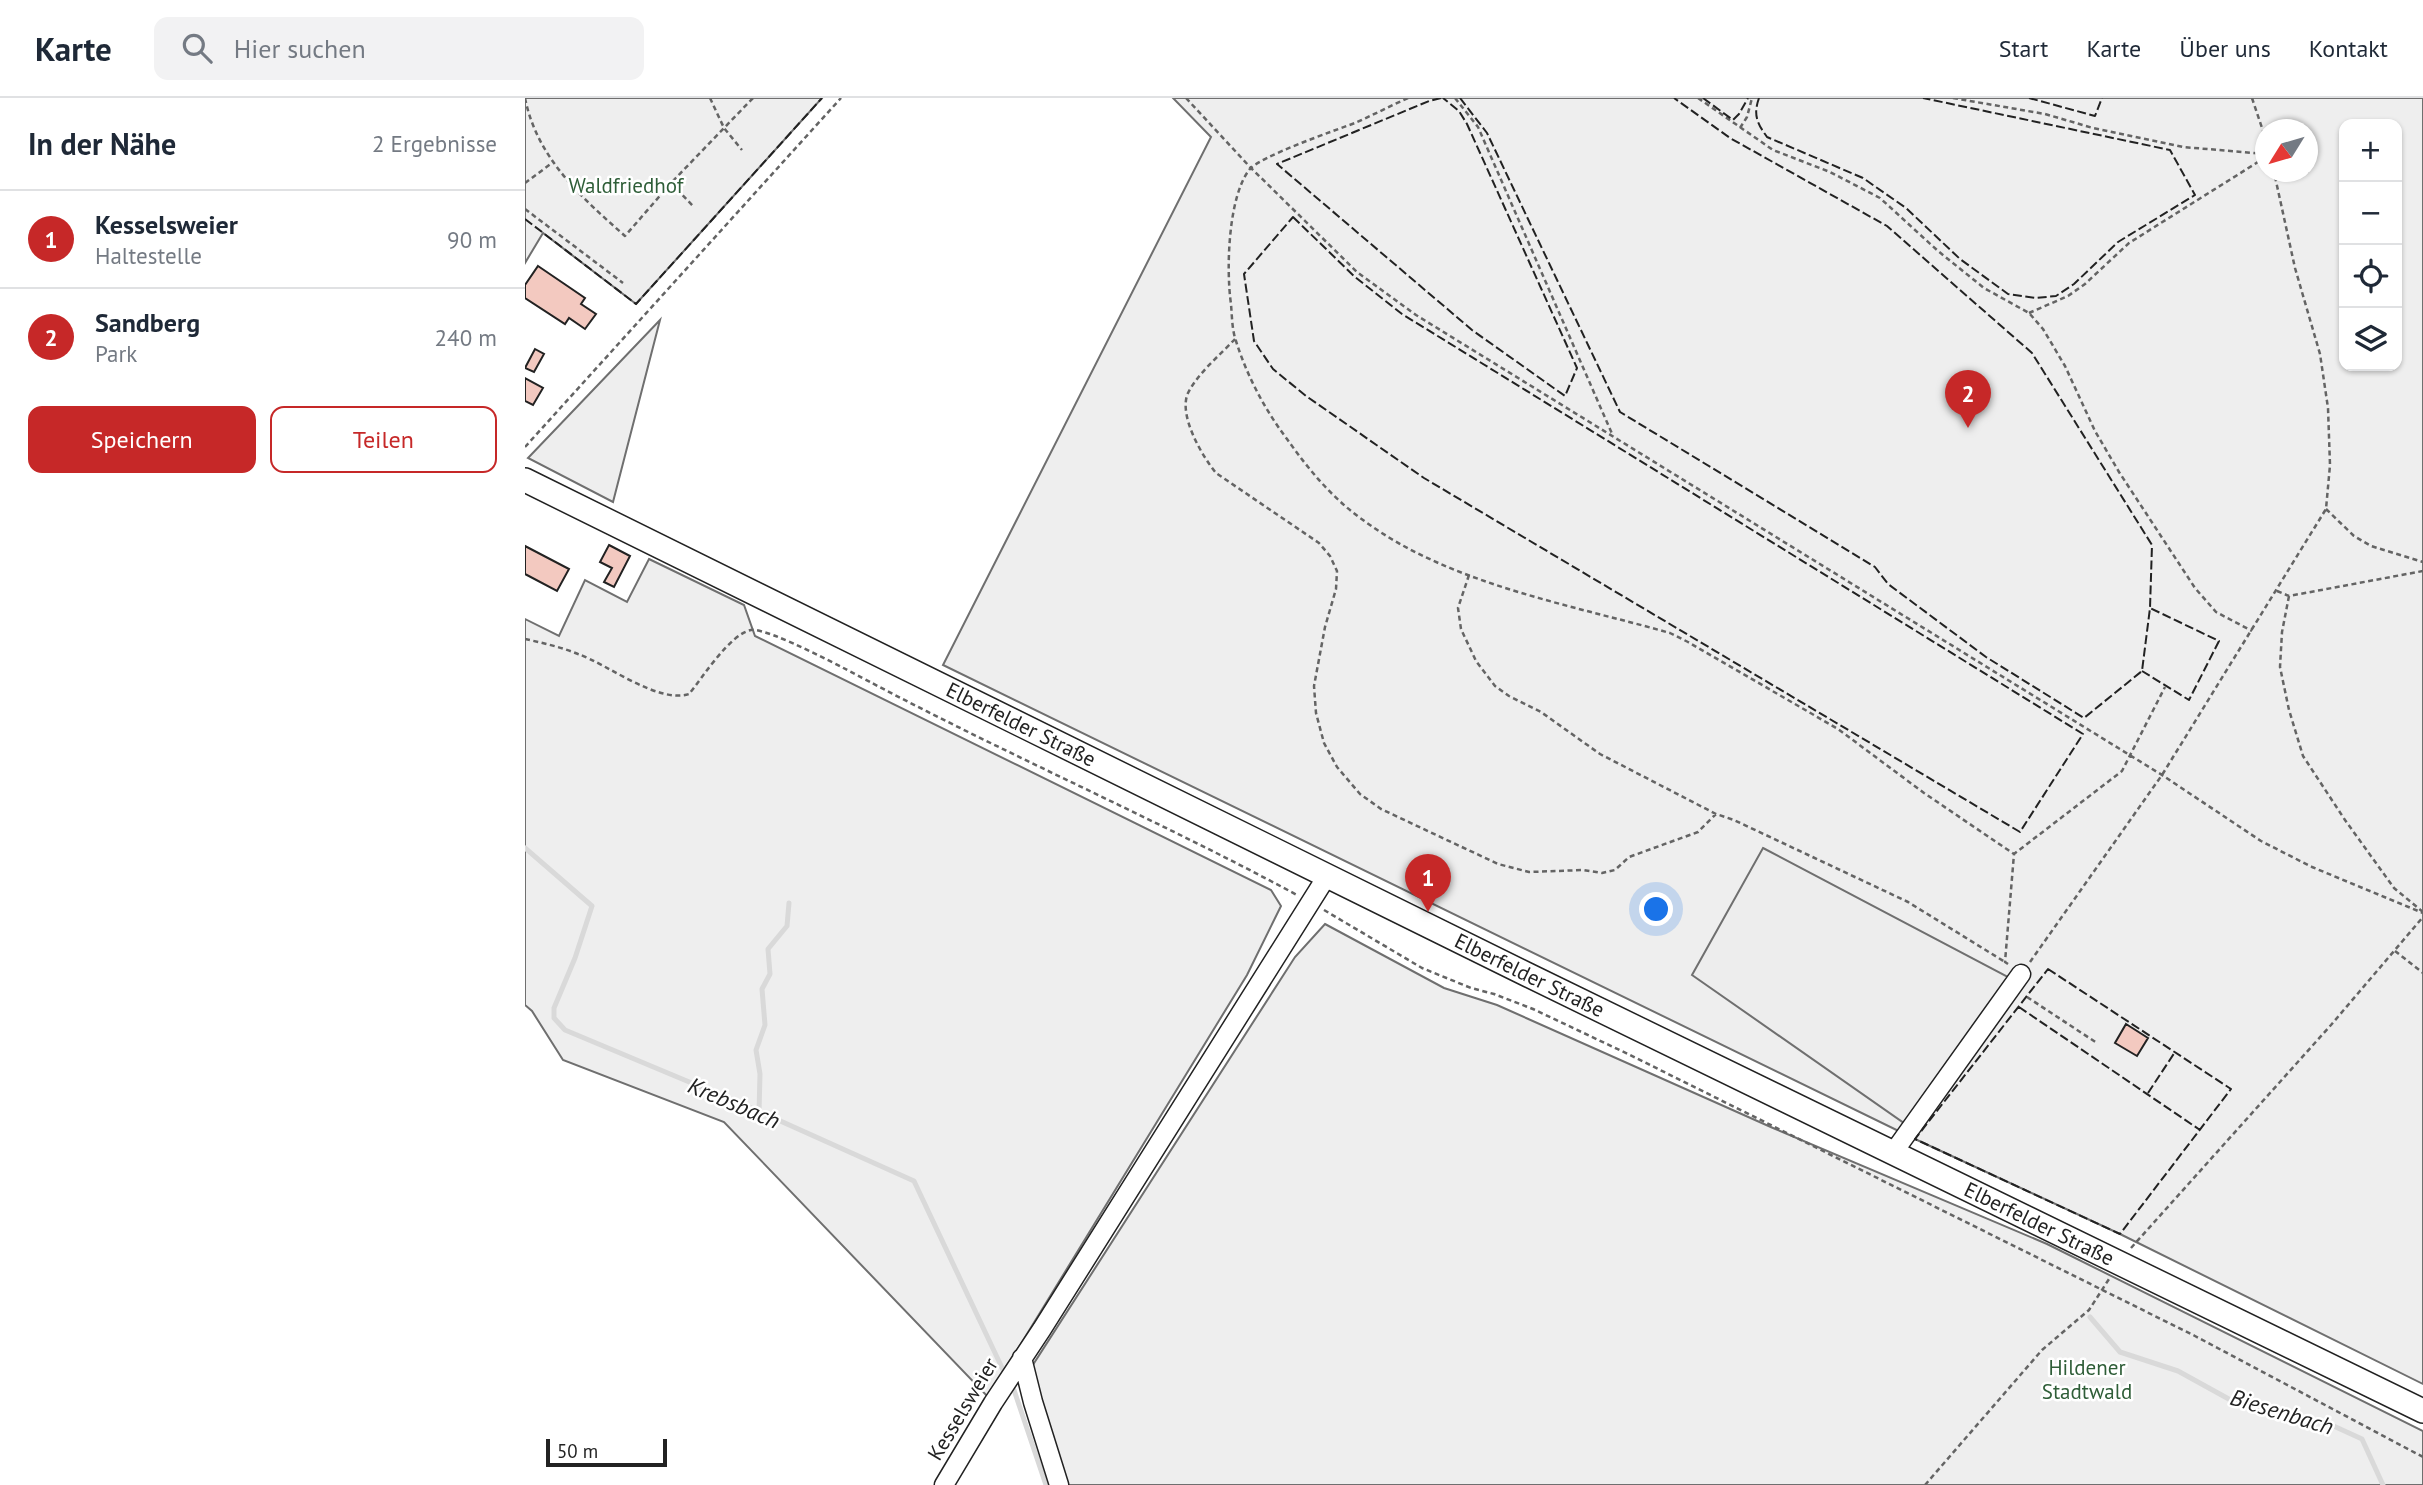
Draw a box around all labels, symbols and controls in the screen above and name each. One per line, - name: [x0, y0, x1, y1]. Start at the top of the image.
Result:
- search box: [154, 17, 644, 80]
- text: Karte: [35, 27, 112, 70]
- icon: search: [178, 29, 216, 67]
- text: Hier suchen: [234, 32, 366, 65]
- text: Start: [1999, 33, 2048, 64]
- text: Karte: [2086, 33, 2141, 64]
- text: Über uns: [2179, 33, 2271, 64]
- text: Kontakt: [2309, 33, 2388, 64]
- north arrow: [2255, 119, 2318, 182]
- map controls: [2339, 119, 2402, 371]
- button: +: [2339, 119, 2402, 182]
- text: In der Nähe: [28, 124, 176, 163]
- text: 2 Ergebnisse: [372, 129, 497, 158]
- park label: Waldfriedhof: [569, 172, 685, 199]
- button: −: [2339, 182, 2402, 245]
- text: Kesselsweier: [95, 208, 238, 241]
- text: 1: [44, 225, 58, 254]
- text: 90 m: [447, 225, 497, 254]
- text: Haltestelle: [95, 241, 202, 270]
- button: locate: [2339, 245, 2402, 308]
- text: Sandberg: [95, 306, 200, 339]
- button: layers: [2339, 308, 2402, 371]
- text: 2: [44, 323, 58, 352]
- text: 240 m: [435, 323, 497, 352]
- text: Park: [95, 339, 137, 368]
- pin: 2: [1945, 370, 1991, 428]
- button: Speichern: [28, 406, 256, 473]
- button: Teilen: [270, 406, 497, 473]
- street label: Elberfelder Straße: [942, 676, 1100, 773]
- pin: 1: [1405, 854, 1451, 912]
- your location: [1639, 892, 1673, 926]
- street label: Elberfelder Straße: [1450, 927, 1609, 1023]
- water label: Krebsbach: [684, 1070, 785, 1135]
- street label: Elberfelder Straße: [1960, 1176, 2119, 1271]
- street label: Kesselsweier: [921, 1352, 1004, 1465]
- park label: Hildener Stadtwald: [2042, 1354, 2132, 1405]
- water label: Biesenbach: [2227, 1382, 2337, 1441]
- scale bar: [546, 1436, 667, 1468]
- text: 50 m: [557, 1439, 598, 1463]

